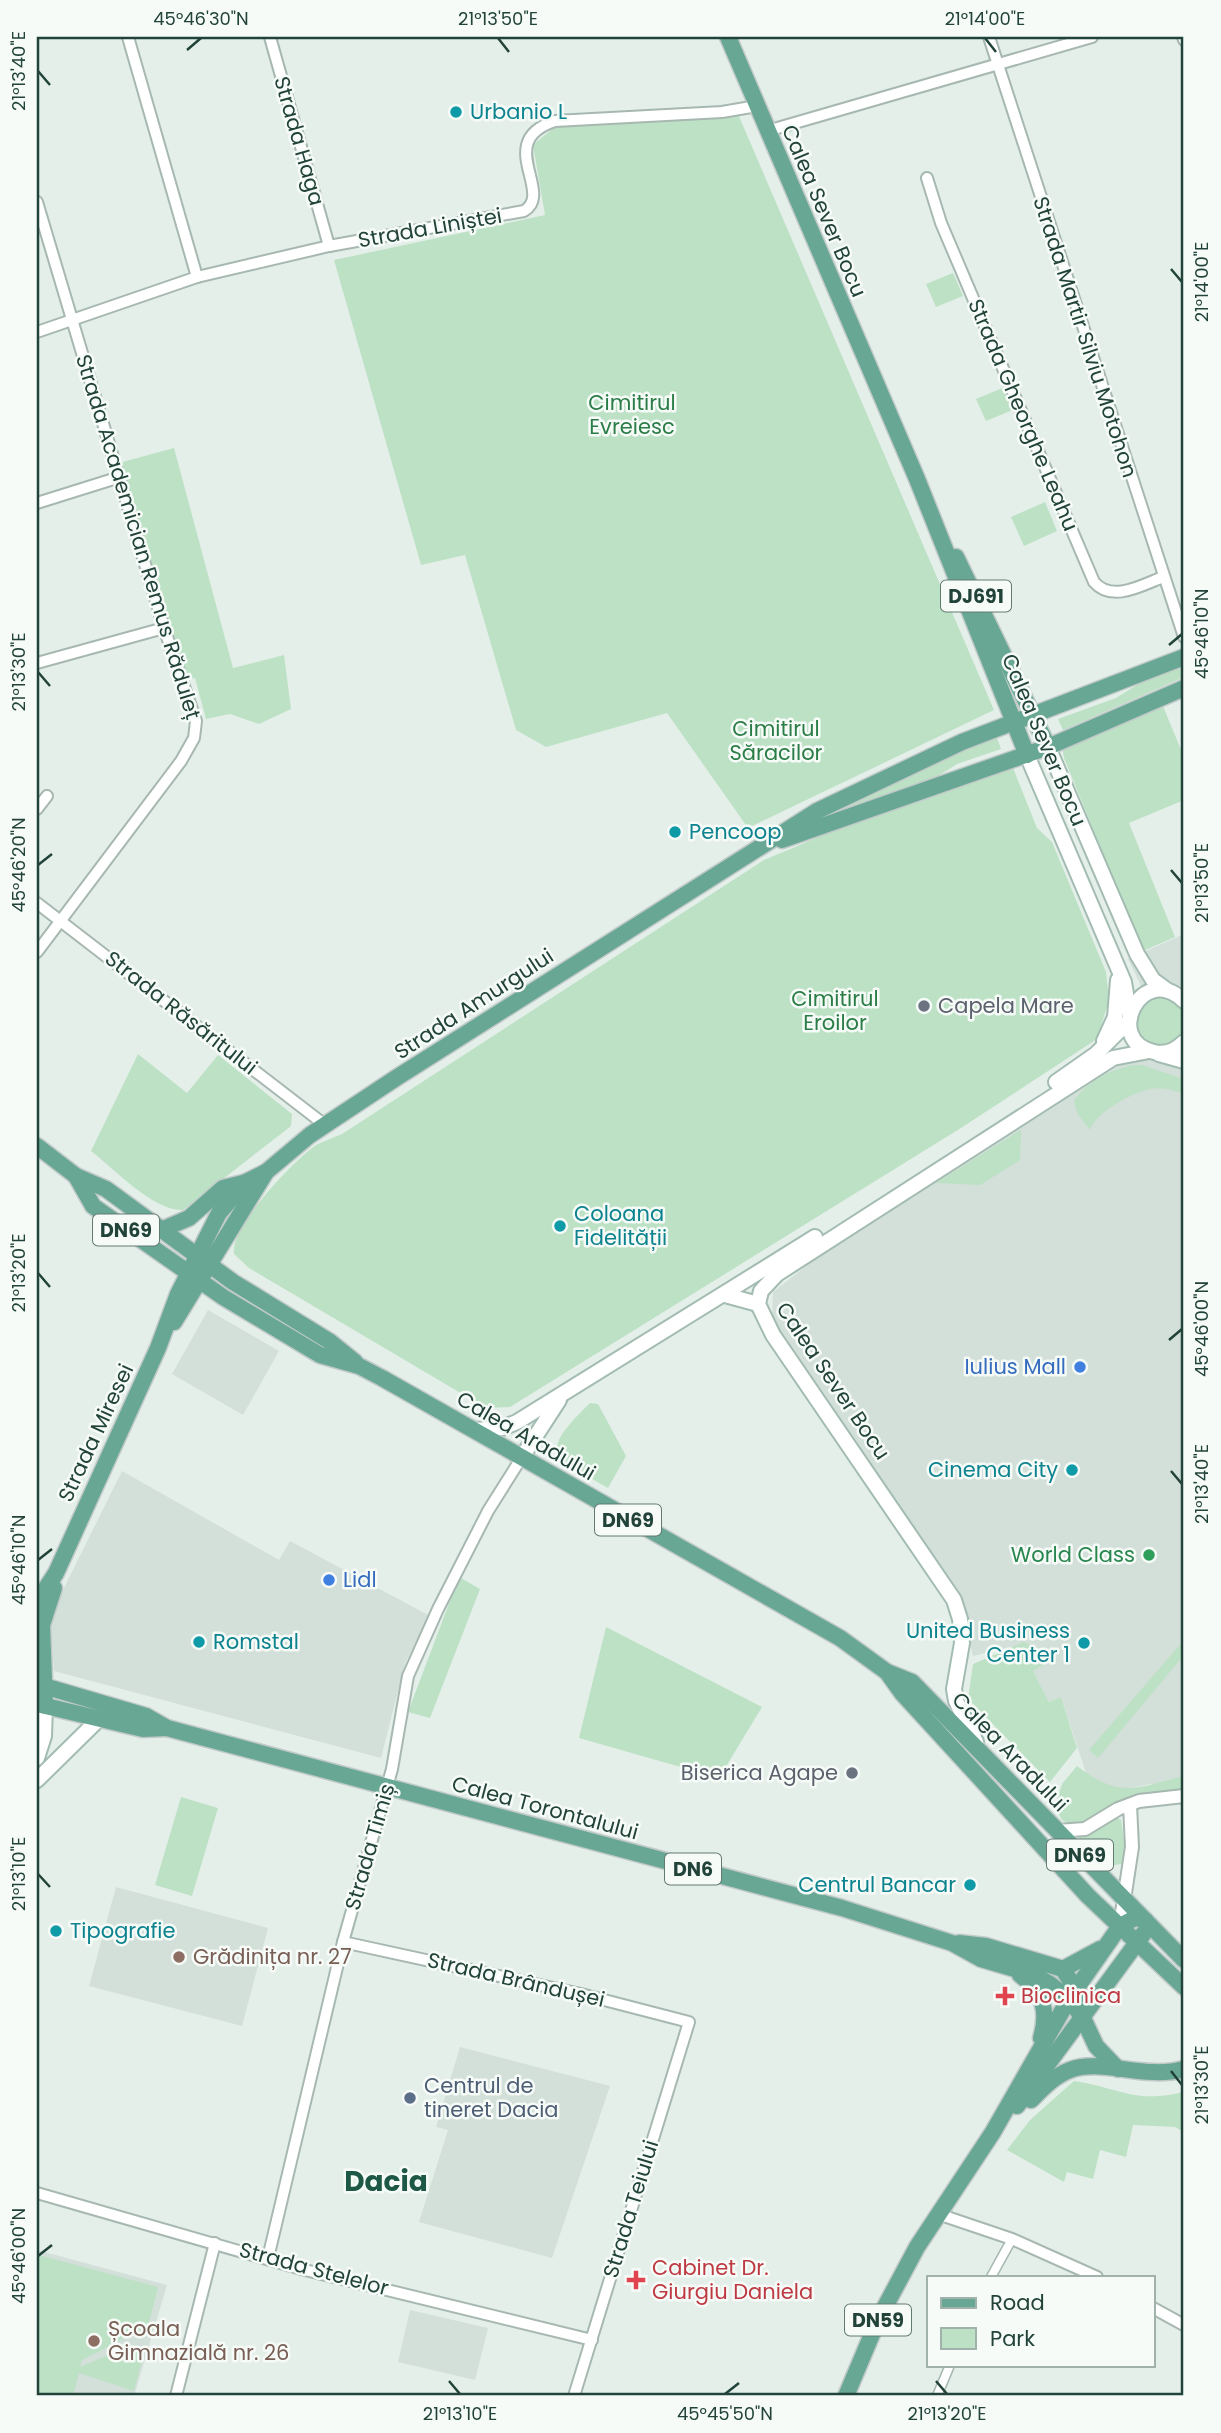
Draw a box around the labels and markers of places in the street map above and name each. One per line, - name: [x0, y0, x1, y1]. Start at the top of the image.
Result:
- place label: Urbanio L: [470, 97, 567, 126]
- marker: Urbanio L: [448, 104, 464, 120]
- place label: Pencoop: [689, 817, 781, 846]
- marker: Pencoop: [667, 824, 683, 840]
- place label: Capela Mare: [938, 991, 1074, 1020]
- marker: Capela Mare: [916, 998, 932, 1014]
- place label: Coloana Fidelității: [574, 1199, 667, 1252]
- marker: Coloana Fidelității: [552, 1218, 568, 1234]
- place label: Iulius Mall: [964, 1352, 1066, 1381]
- marker: Iulius Mall: [1072, 1359, 1088, 1375]
- place label: Cinema City: [928, 1455, 1058, 1484]
- marker: Cinema City: [1064, 1462, 1080, 1478]
- place label: World Class: [1011, 1540, 1135, 1569]
- marker: World Class: [1141, 1547, 1157, 1563]
- place label: Lidl: [343, 1565, 377, 1594]
- marker: Lidl: [321, 1572, 337, 1588]
- place label: United Business Center 1: [906, 1616, 1070, 1669]
- place label: Romstal: [213, 1627, 299, 1656]
- marker: Romstal: [191, 1634, 207, 1650]
- marker: United Business Center 1: [1076, 1635, 1092, 1651]
- place label: Biserica Agape: [681, 1758, 838, 1787]
- marker: Biserica Agape: [844, 1765, 860, 1781]
- place label: Centrul Bancar: [798, 1870, 956, 1899]
- marker: Centrul Bancar: [962, 1877, 978, 1893]
- place label: Tipografie: [70, 1916, 175, 1945]
- marker: Tipografie: [48, 1923, 64, 1939]
- place label: Grădinița nr. 27: [193, 1942, 352, 1971]
- marker: Grădinița nr. 27: [171, 1949, 187, 1965]
- place label: Bioclinica: [1021, 1981, 1121, 2010]
- marker: Bioclinica: [995, 1986, 1015, 2006]
- place label: Centrul de tineret Dacia: [424, 2071, 559, 2124]
- marker: Centrul de tineret Dacia: [402, 2090, 418, 2106]
- place label: Cabinet Dr. Giurgiu Daniela: [652, 2253, 813, 2306]
- marker: Cabinet Dr. Giurgiu Daniela: [626, 2270, 646, 2290]
- place label: Școala Gimnazială nr. 26: [108, 2314, 289, 2367]
- marker: Școala Gimnazială nr. 26: [86, 2333, 102, 2349]

